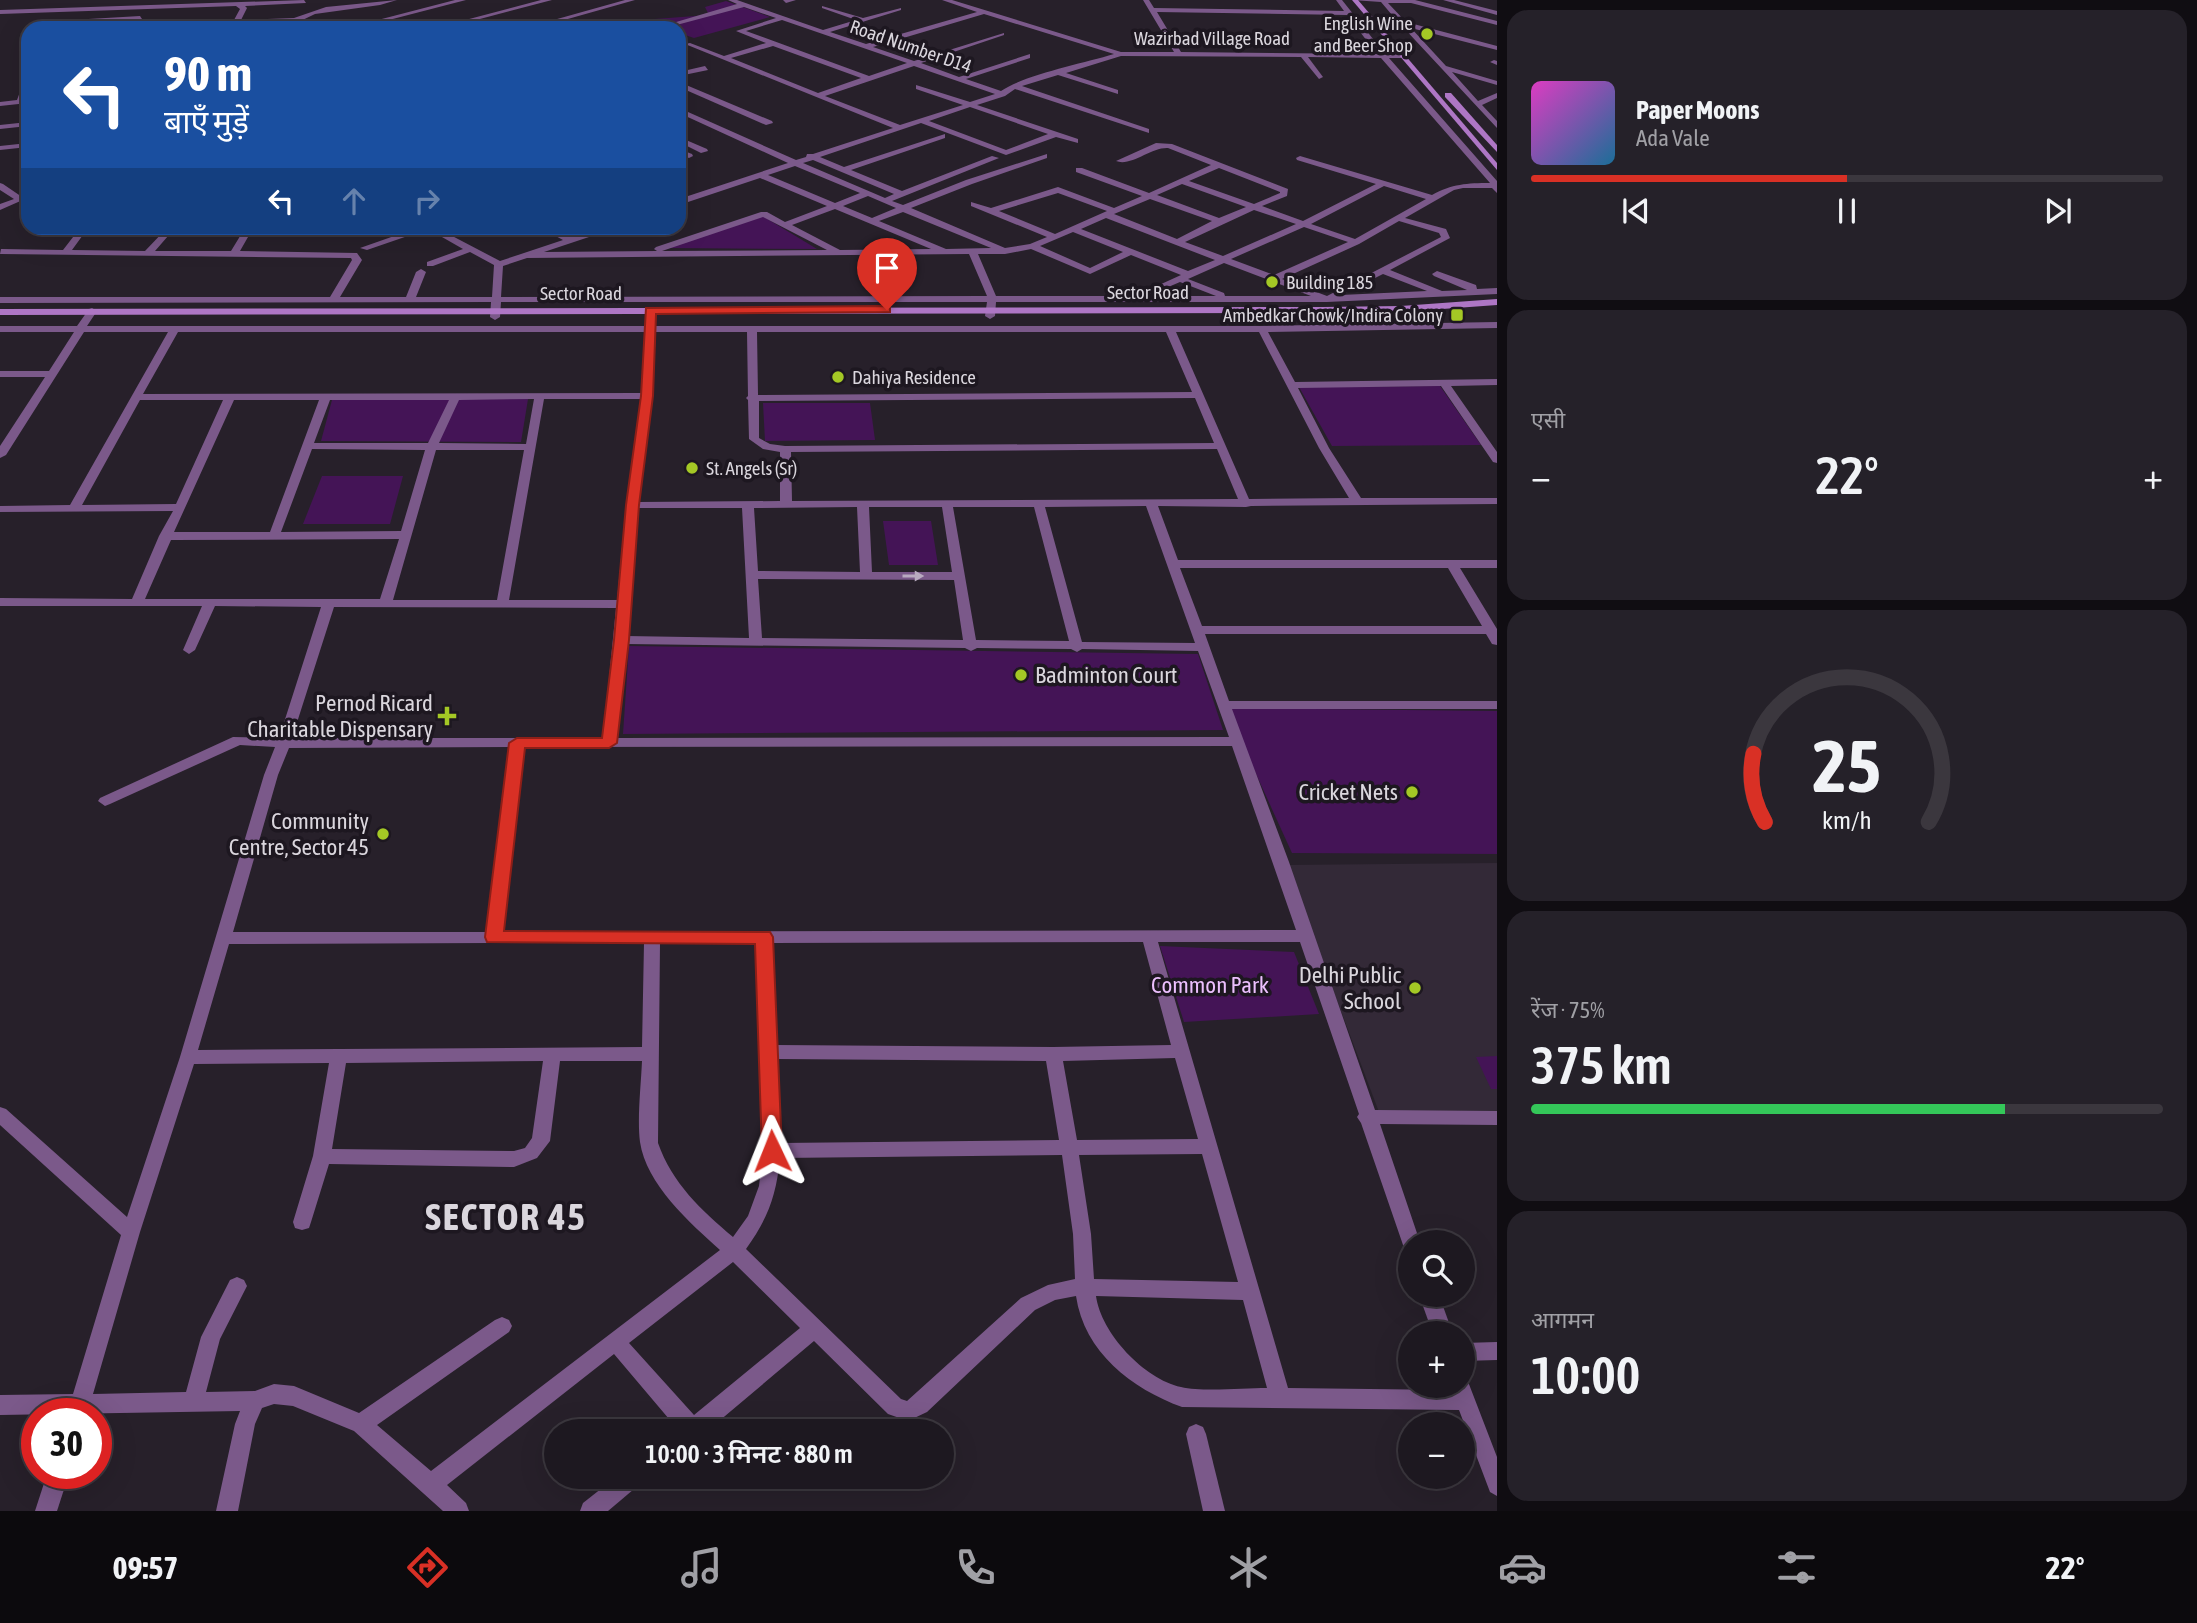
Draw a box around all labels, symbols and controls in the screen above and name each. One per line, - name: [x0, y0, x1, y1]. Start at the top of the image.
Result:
- place label: English Wine and Beer Shop: [1314, 12, 1413, 56]
- street label: Road Number D14: [847, 15, 975, 77]
- marker: English Wine and Beer Shop: [1419, 26, 1435, 42]
- street label: Wazirbad Village Road: [1134, 27, 1290, 49]
- text: 90 m: [164, 45, 252, 101]
- icon: left: [49, 49, 140, 140]
- text: Paper Moons: [1636, 95, 1759, 125]
- text: बाएँ मुड़ें: [164, 103, 249, 140]
- text: Ada Vale: [1636, 125, 1710, 151]
- icon: left: [262, 182, 300, 220]
- icon: ahead: [335, 182, 373, 220]
- icon: right: [408, 182, 446, 220]
- icon: previous: [1617, 192, 1655, 230]
- icon: pause: [1828, 192, 1866, 230]
- icon: next: [2039, 192, 2077, 230]
- pin: [857, 238, 917, 310]
- icon: arrive: [868, 249, 906, 287]
- place label: Building 185: [1286, 271, 1374, 293]
- marker: Building 185: [1264, 274, 1280, 290]
- street label: Sector Road: [1107, 281, 1189, 303]
- street label: Sector Road: [540, 282, 622, 304]
- place label: Ambedkar Chowk/Indira Colony: [1223, 304, 1443, 326]
- marker: Ambedkar Chowk/Indira Colony: [1449, 307, 1465, 323]
- place label: Dahiya Residence: [852, 366, 976, 388]
- marker: Dahiya Residence: [830, 369, 846, 385]
- text: एसी: [1531, 407, 1565, 433]
- text: 22°: [1815, 445, 1879, 505]
- text: −: [1531, 454, 1551, 497]
- text: +: [2143, 454, 2163, 497]
- place label: St. Angels (Sr): [706, 457, 797, 479]
- marker: St. Angels (Sr): [684, 460, 700, 476]
- one-way arrow: [902, 570, 924, 582]
- place label: Badminton Court: [1035, 662, 1177, 688]
- marker: Badminton Court: [1013, 667, 1029, 683]
- place label: Pernod Ricard Charitable Dispensary: [247, 690, 433, 742]
- marker: Pernod Ricard Charitable Dispensary: [439, 708, 455, 724]
- text: 25: [1813, 724, 1881, 807]
- place label: Cricket Nets: [1298, 779, 1398, 805]
- marker: Cricket Nets: [1404, 784, 1420, 800]
- text: km/h: [1822, 805, 1872, 833]
- place label: Community Centre, Sector 45: [229, 808, 369, 860]
- marker: Community Centre, Sector 45: [375, 826, 391, 842]
- place label: Delhi Public School: [1299, 962, 1401, 1014]
- park label: Common Park: [1151, 972, 1269, 998]
- marker: Delhi Public School: [1407, 980, 1423, 996]
- text: रेंज · 75%: [1531, 997, 1605, 1023]
- text: 375 km: [1531, 1035, 1672, 1095]
- position arrow: [735, 1114, 809, 1188]
- district label: SECTOR 45: [425, 1195, 587, 1238]
- map controls: [1398, 1230, 1475, 1489]
- button: search: [1398, 1230, 1475, 1307]
- text: आगमन: [1531, 1307, 1594, 1333]
- button: +: [1398, 1321, 1475, 1398]
- text: 10:00: [1531, 1345, 1640, 1405]
- speed limit sign: 30: [21, 1398, 112, 1489]
- button: −: [1398, 1412, 1475, 1489]
- text: 10:00 · 3 मिनट · 880 m: [645, 1439, 853, 1469]
- icon: directions: [403, 1543, 452, 1592]
- icon: music: [677, 1543, 726, 1592]
- icon: phone: [951, 1543, 1000, 1592]
- icon: climate: [1224, 1543, 1273, 1592]
- icon: car: [1498, 1543, 1547, 1592]
- icon: filters: [1772, 1543, 1821, 1592]
- text: 09:57: [112, 1549, 178, 1586]
- text: 22°: [2046, 1549, 2085, 1586]

